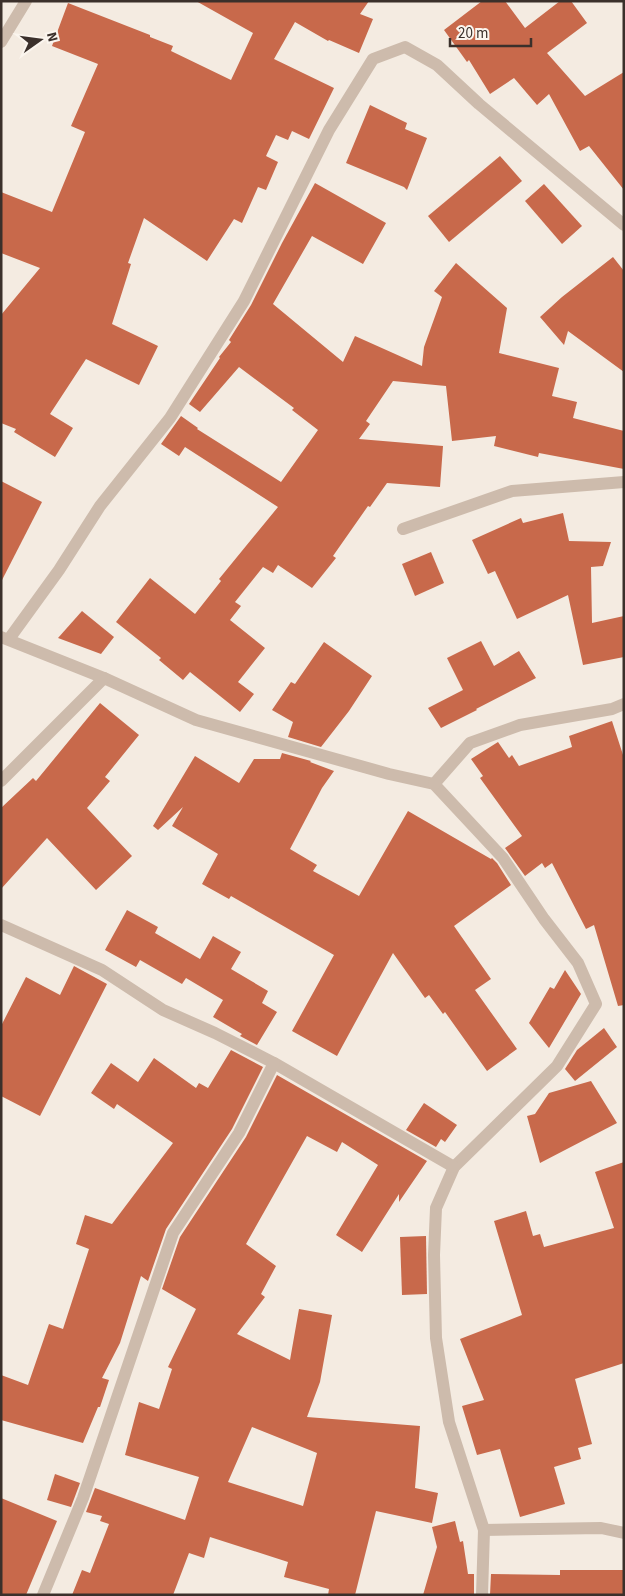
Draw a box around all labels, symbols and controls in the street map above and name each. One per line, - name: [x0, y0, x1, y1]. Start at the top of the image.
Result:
- north arrow: [15, 15, 65, 65]
- scale bar: [450, 15, 531, 47]
- text: 20 m: [458, 23, 488, 44]
- text: N: [41, 30, 62, 44]

